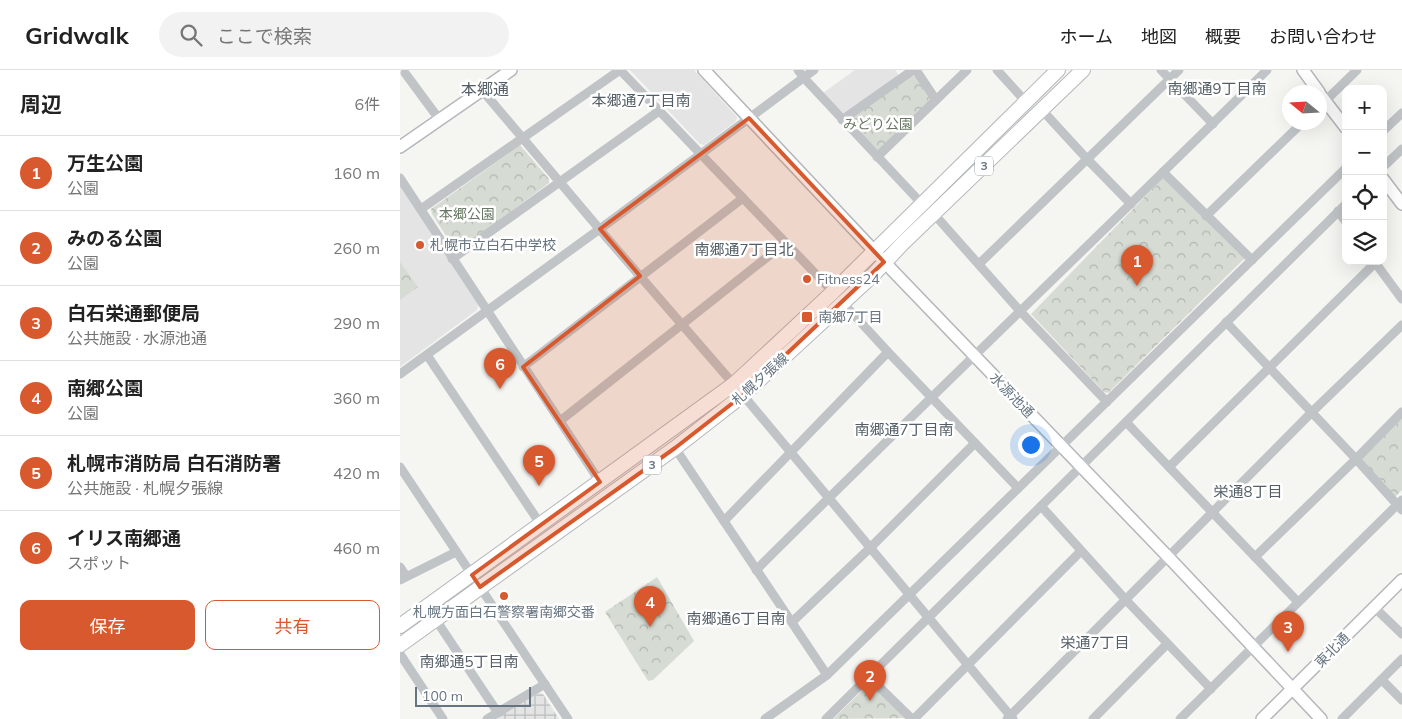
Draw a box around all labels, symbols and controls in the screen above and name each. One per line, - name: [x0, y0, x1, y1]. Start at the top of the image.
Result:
- search box: [159, 12, 509, 57]
- text: Gridwalk: [25, 20, 129, 50]
- icon: search: [177, 21, 205, 49]
- text: ここで検索: [217, 24, 312, 48]
- text: ホーム: [1060, 25, 1113, 48]
- text: 地図: [1141, 25, 1177, 48]
- text: 概要: [1205, 25, 1241, 48]
- text: お問い合わせ: [1269, 25, 1377, 48]
- district label: 本郷通: [461, 79, 509, 99]
- district label: 南郷通9丁目南: [1167, 79, 1267, 98]
- north arrow: [1282, 85, 1327, 130]
- map controls: [1342, 85, 1387, 265]
- button: +: [1342, 85, 1387, 130]
- text: 周辺: [20, 91, 62, 117]
- district label: 本郷通7丁目南: [591, 91, 691, 110]
- text: 6件: [354, 94, 380, 114]
- park label: みどり公園: [843, 115, 913, 133]
- button: −: [1342, 130, 1387, 175]
- text: 万生公園: [67, 151, 143, 175]
- road number: 3: [975, 156, 993, 175]
- text: 1: [31, 163, 41, 183]
- text: 160 m: [333, 163, 380, 183]
- button: locate: [1342, 175, 1387, 220]
- text: 公園: [67, 178, 99, 198]
- park label: 本郷公園: [439, 205, 495, 223]
- button: layers: [1342, 220, 1387, 265]
- text: みのる公園: [67, 226, 162, 250]
- place label: 札幌市立白石中学校: [430, 236, 556, 254]
- text: 2: [31, 238, 41, 258]
- text: 260 m: [333, 238, 380, 258]
- marker: 札幌市立白石中学校: [414, 239, 426, 251]
- district label: 南郷通7丁目北: [694, 240, 794, 259]
- pin: 1: [1121, 245, 1153, 286]
- text: 公園: [67, 253, 99, 273]
- place label: Fitness24: [817, 270, 880, 288]
- marker: Fitness24: [801, 273, 813, 285]
- text: 白石栄通郵便局: [67, 301, 200, 325]
- place label: 南郷7丁目: [818, 308, 882, 326]
- marker: 南郷7丁目: [800, 310, 814, 324]
- text: 3: [31, 313, 41, 333]
- text: 290 m: [333, 313, 380, 333]
- text: 公共施設 · 水源池通: [67, 328, 207, 348]
- pin: 6: [484, 348, 516, 389]
- street label: 札幌夕張線: [728, 349, 792, 409]
- street label: 水源池通: [986, 369, 1038, 421]
- text: 南郷公園: [67, 376, 143, 400]
- text: 4: [31, 388, 41, 408]
- text: 360 m: [333, 388, 380, 408]
- text: 公園: [67, 403, 99, 423]
- district label: 南郷通7丁目南: [854, 420, 954, 439]
- your location: [1018, 432, 1044, 458]
- pin: 5: [523, 445, 555, 486]
- text: 札幌市消防局 白石消防署: [67, 451, 281, 475]
- road number: 3: [643, 456, 661, 474]
- text: 5: [31, 463, 41, 483]
- text: 420 m: [333, 463, 380, 483]
- text: 公共施設 · 札幌夕張線: [67, 478, 223, 498]
- district label: 栄通8丁目: [1213, 482, 1283, 501]
- text: イリス南郷通: [67, 526, 181, 550]
- text: 6: [31, 538, 41, 558]
- text: 460 m: [333, 538, 380, 558]
- text: スポット: [67, 553, 131, 573]
- pin: 4: [634, 586, 666, 627]
- marker: 札幌方面白石警察署南郷交番: [498, 590, 510, 602]
- button: 保存: [20, 600, 195, 650]
- button: 共有: [205, 600, 380, 650]
- place label: 札幌方面白石警察署南郷交番: [413, 603, 595, 621]
- district label: 南郷通6丁目南: [686, 609, 786, 628]
- pin: 3: [1272, 611, 1304, 652]
- street label: 東北通: [1311, 629, 1353, 671]
- district label: 栄通7丁目: [1060, 633, 1130, 652]
- district label: 南郷通5丁目南: [419, 652, 519, 671]
- pin: 2: [854, 660, 886, 701]
- scale bar: [415, 684, 531, 707]
- text: 100 m: [422, 687, 463, 705]

